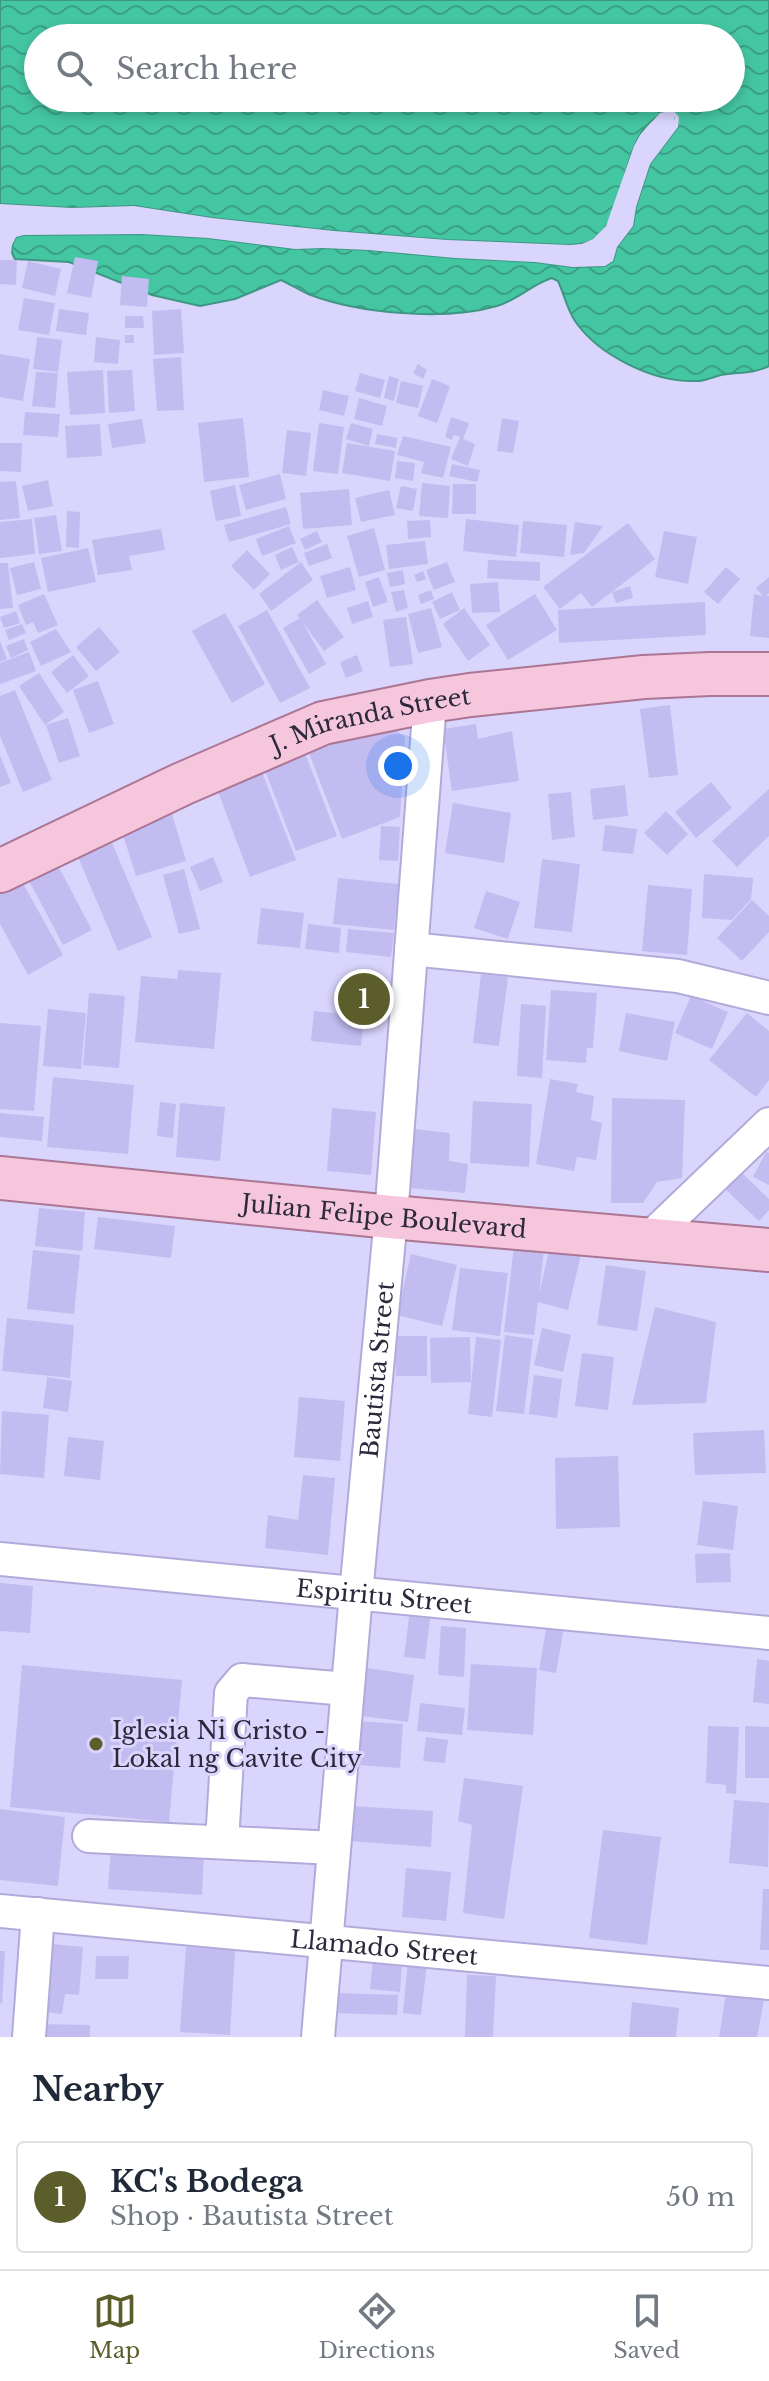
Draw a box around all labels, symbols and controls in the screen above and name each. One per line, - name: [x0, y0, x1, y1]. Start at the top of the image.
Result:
- search box: [24, 24, 745, 112]
- icon: search: [52, 46, 96, 90]
- text: Search here: [116, 50, 297, 87]
- street label: J. Miranda Street: [263, 681, 472, 760]
- your location: [378, 746, 418, 786]
- pin: 1: [338, 969, 390, 1029]
- street label: Julian Felipe Boulevard: [237, 1187, 528, 1243]
- street label: Bautista Street: [354, 1280, 399, 1459]
- street label: Espiritu Street: [295, 1573, 474, 1619]
- place label: Iglesia Ni Cristo - Lokal ng Cavite City: [112, 1716, 363, 1773]
- marker: Iglesia Ni Cristo - Lokal ng Cavite City: [87, 1735, 105, 1753]
- street label: Llamado Street: [289, 1924, 480, 1970]
- text: Nearby: [32, 2068, 164, 2110]
- text: KC's Bodega: [110, 2163, 303, 2200]
- text: 1: [54, 2181, 66, 2213]
- text: 50 m: [666, 2181, 735, 2213]
- text: Shop · Bautista Street: [110, 2200, 394, 2232]
- tab: Map: [89, 2289, 140, 2364]
- tab: Directions: [318, 2289, 435, 2364]
- tab: Saved: [614, 2289, 680, 2364]

